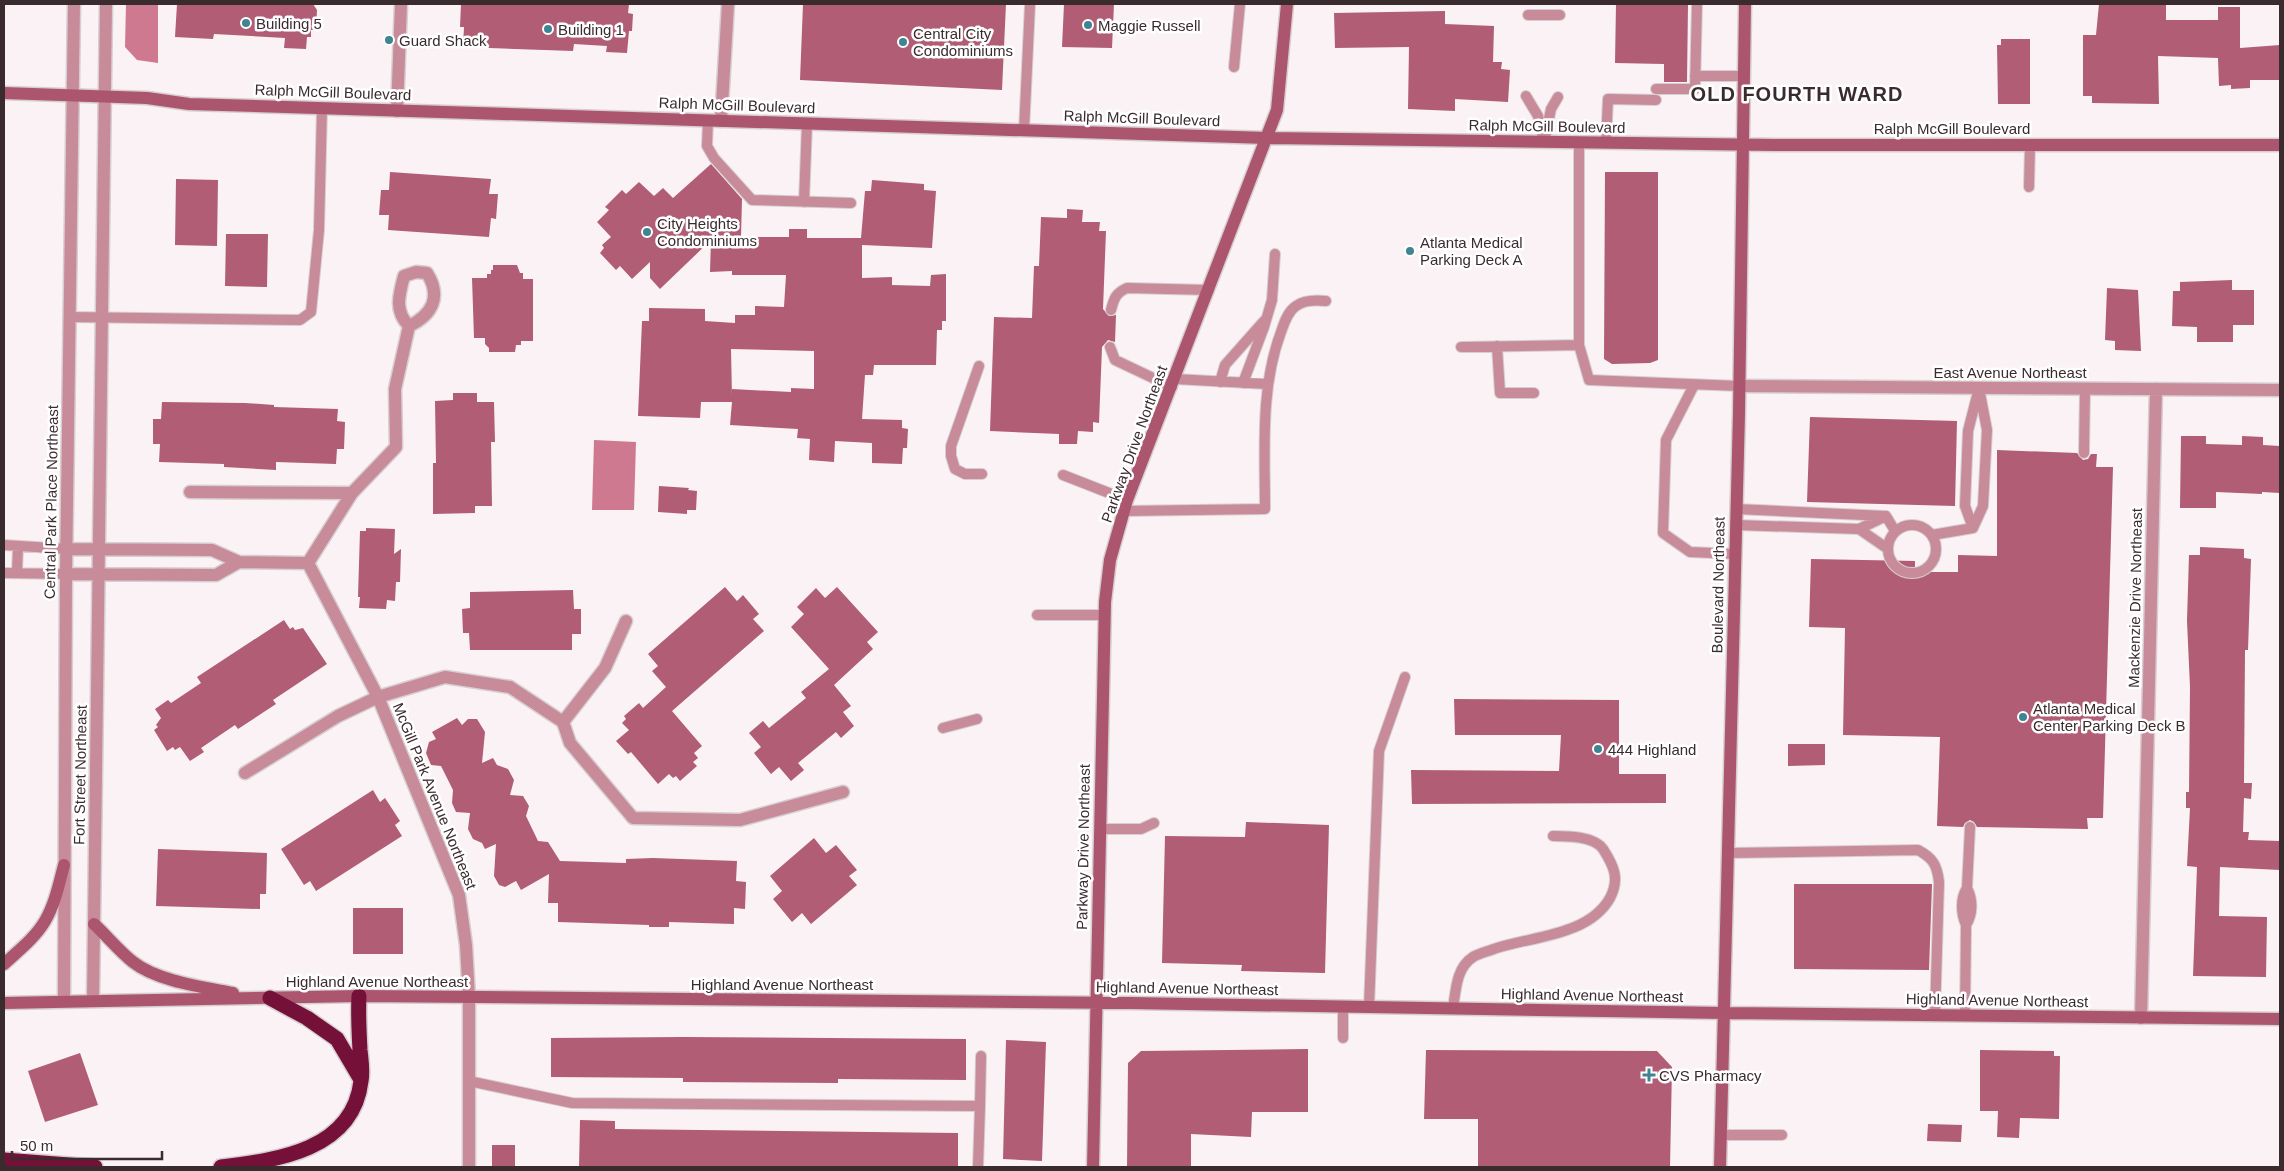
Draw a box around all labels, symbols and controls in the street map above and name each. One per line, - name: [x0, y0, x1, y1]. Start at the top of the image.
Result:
- place label: Building 5: [256, 15, 322, 32]
- marker: Building 5: [240, 17, 252, 29]
- place label: Maggie Russell: [1098, 17, 1201, 34]
- marker: Maggie Russell: [1082, 19, 1094, 31]
- place label: Building 1: [558, 21, 624, 38]
- marker: Building 1: [542, 23, 554, 35]
- place label: Central City Condominiums: [913, 25, 1013, 59]
- place label: Guard Shack: [399, 32, 487, 49]
- marker: Guard Shack: [383, 34, 395, 46]
- marker: Central City Condominiums: [897, 36, 909, 48]
- street label: Ralph McGill Boulevard: [254, 81, 412, 103]
- district label: OLD FOURTH WARD: [1691, 83, 1903, 105]
- street label: Ralph McGill Boulevard: [658, 94, 816, 116]
- street label: Ralph McGill Boulevard: [1063, 107, 1221, 129]
- street label: Ralph McGill Boulevard: [1468, 116, 1626, 136]
- street label: Ralph McGill Boulevard: [1874, 120, 2030, 137]
- place label: City Heights Condominiums: [657, 215, 757, 249]
- marker: City Heights Condominiums: [641, 226, 653, 238]
- place label: Atlanta Medical Parking Deck A: [1420, 234, 1523, 268]
- marker: Atlanta Medical Parking Deck A: [1404, 245, 1416, 257]
- street label: Parkway Drive Northeast: [1098, 362, 1171, 525]
- street label: East Avenue Northeast: [1933, 364, 2087, 381]
- street label: Central Park Place Northeast: [41, 404, 61, 599]
- street label: Mackenzie Drive Northeast: [2125, 507, 2145, 688]
- street label: Boulevard Northeast: [1708, 516, 1728, 654]
- street label: McGill Park Avenue Northeast: [390, 700, 481, 893]
- place label: Atlanta Medical Center Parking Deck B: [2033, 700, 2186, 734]
- street label: Fort Street Northeast: [70, 704, 90, 845]
- marker: Atlanta Medical Center Parking Deck B: [2017, 711, 2029, 723]
- place label: 444 Highland: [1608, 741, 1696, 758]
- marker: 444 Highland: [1592, 743, 1604, 755]
- street label: Parkway Drive Northeast: [1073, 763, 1093, 930]
- street label: Highland Avenue Northeast: [286, 973, 469, 990]
- street label: Highland Avenue Northeast: [691, 976, 874, 993]
- street label: Highland Avenue Northeast: [1096, 978, 1279, 998]
- street label: Highland Avenue Northeast: [1501, 985, 1684, 1005]
- street label: Highland Avenue Northeast: [1906, 990, 2089, 1010]
- place label: CVS Pharmacy: [1659, 1067, 1762, 1084]
- marker: CVS Pharmacy: [1643, 1069, 1655, 1081]
- scale bar: [12, 1128, 162, 1160]
- text: 50 m: [20, 1137, 53, 1154]

